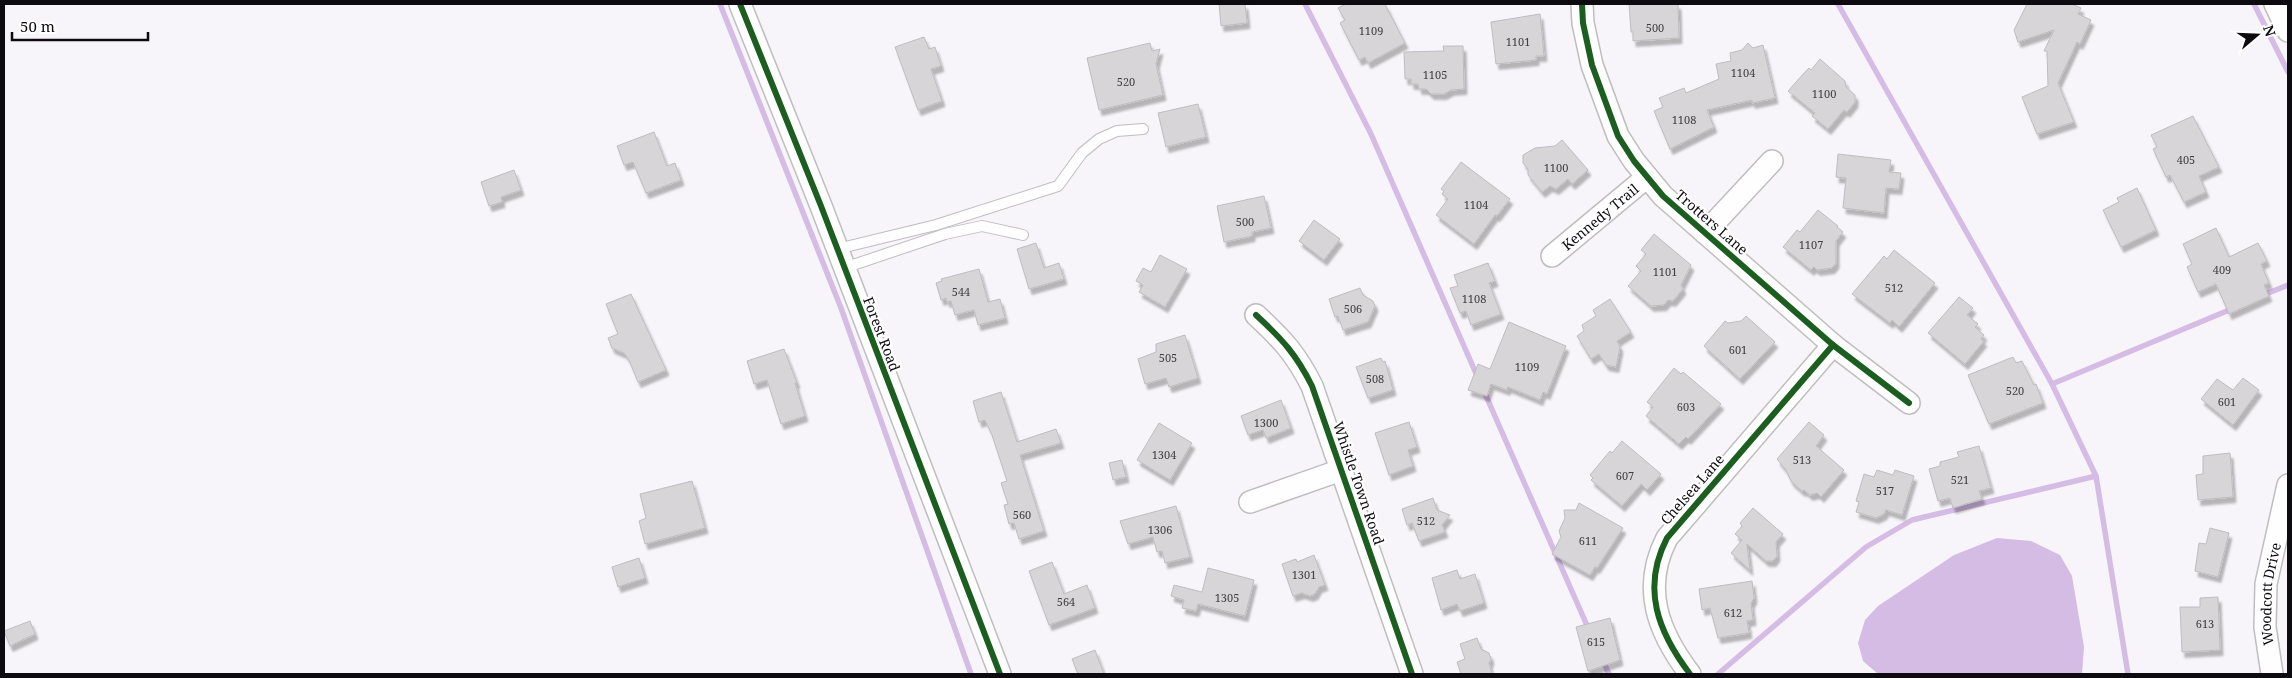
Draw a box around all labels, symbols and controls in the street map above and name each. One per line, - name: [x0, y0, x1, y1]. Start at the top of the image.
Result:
- scale bar: [12, 10, 149, 42]
- north arrow: [2232, 10, 2282, 60]
- text: 50 m: [20, 16, 55, 36]
- house number: 500: [1646, 20, 1664, 35]
- text: N: [2259, 22, 2281, 39]
- house number: 1109: [1359, 23, 1383, 38]
- house number: 1101: [1506, 34, 1530, 49]
- house number: 1104: [1731, 65, 1755, 80]
- house number: 1105: [1423, 67, 1447, 82]
- house number: 520: [1117, 74, 1135, 89]
- house number: 1100: [1812, 86, 1836, 101]
- house number: 1108: [1672, 112, 1696, 127]
- house number: 405: [2177, 152, 2195, 167]
- house number: 1100: [1544, 160, 1568, 175]
- street label: Kennedy Trail: [1557, 178, 1643, 254]
- street label: Trotters Lane: [1672, 185, 1752, 259]
- house number: 1104: [1464, 197, 1488, 212]
- house number: 500: [1236, 214, 1254, 229]
- house number: 1107: [1799, 237, 1823, 252]
- house number: 409: [2213, 262, 2231, 277]
- house number: 1101: [1653, 264, 1677, 279]
- house number: 512: [1885, 280, 1903, 295]
- house number: 544: [952, 284, 970, 299]
- house number: 1108: [1462, 291, 1486, 306]
- street label: Forest Road: [859, 294, 905, 374]
- house number: 506: [1344, 301, 1362, 316]
- house number: 601: [1729, 342, 1747, 357]
- house number: 505: [1159, 350, 1177, 365]
- house number: 1109: [1515, 359, 1539, 374]
- house number: 508: [1366, 371, 1384, 386]
- house number: 520: [2006, 383, 2024, 398]
- house number: 601: [2218, 394, 2236, 409]
- house number: 603: [1677, 399, 1695, 414]
- house number: 1300: [1254, 415, 1278, 430]
- street label: Whistle Town Road: [1329, 419, 1389, 548]
- house number: 1304: [1152, 447, 1176, 462]
- street label: Chelsea Lane: [1656, 450, 1728, 528]
- house number: 513: [1793, 452, 1811, 467]
- house number: 607: [1616, 468, 1634, 483]
- house number: 521: [1951, 472, 1969, 487]
- house number: 517: [1876, 483, 1894, 498]
- house number: 560: [1013, 507, 1031, 522]
- house number: 512: [1417, 513, 1435, 528]
- house number: 1306: [1148, 522, 1172, 537]
- house number: 611: [1579, 533, 1597, 548]
- street label: Woodcott Drive: [2255, 540, 2284, 647]
- house number: 1301: [1292, 567, 1316, 582]
- house number: 1305: [1215, 590, 1239, 605]
- house number: 564: [1057, 594, 1075, 609]
- house number: 612: [1724, 605, 1742, 620]
- house number: 613: [2196, 616, 2214, 631]
- house number: 615: [1587, 634, 1605, 649]

